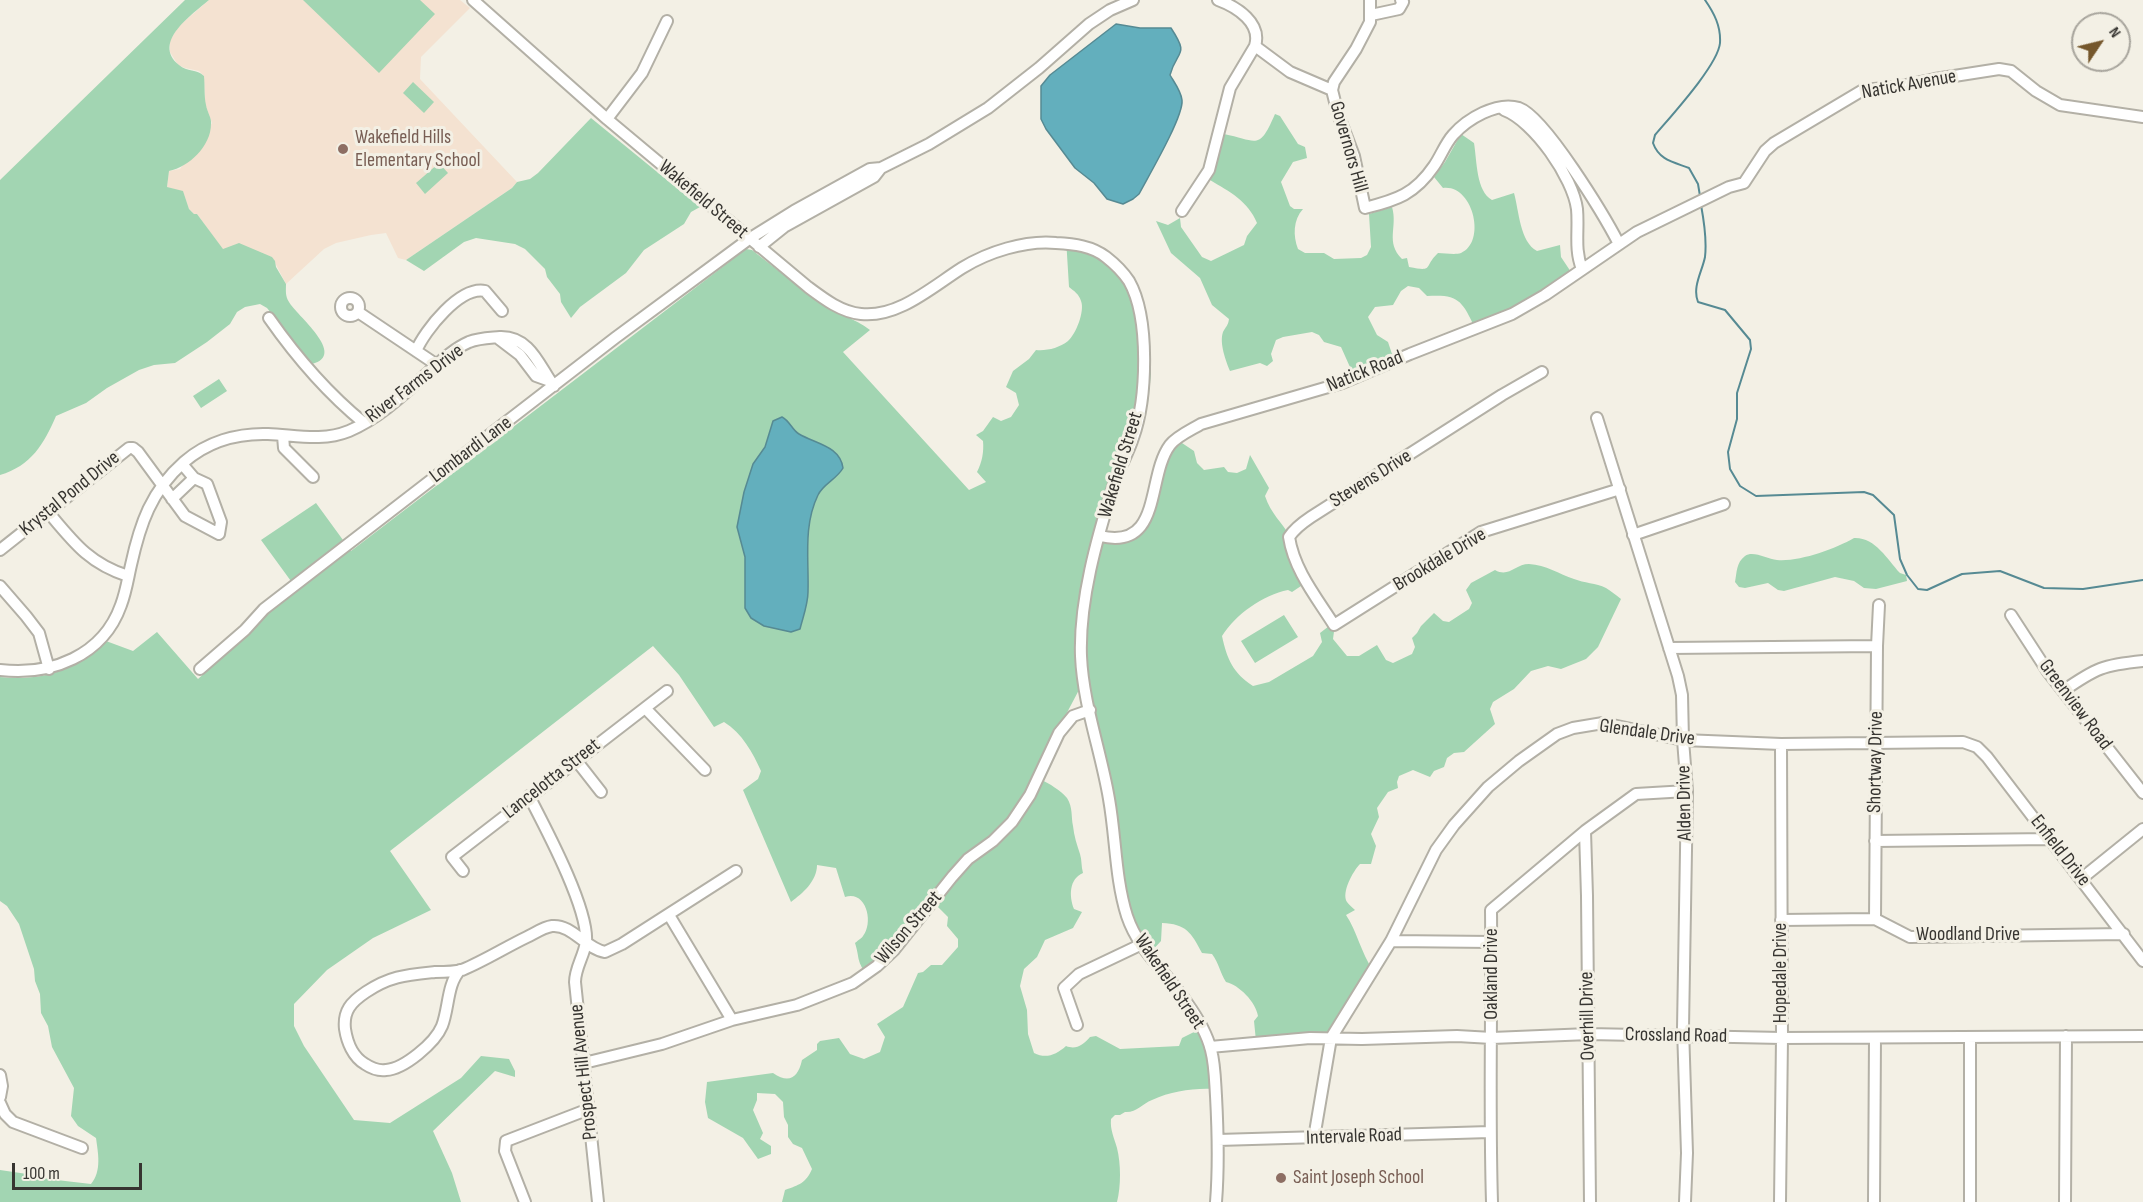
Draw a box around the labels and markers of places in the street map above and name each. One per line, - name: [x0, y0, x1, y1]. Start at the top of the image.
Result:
- place label: Wakefield Hills Elementary School: [355, 126, 481, 173]
- marker: Wakefield Hills Elementary School: [336, 142, 350, 156]
- place label: Saint Joseph School: [1293, 1166, 1424, 1190]
- marker: Saint Joseph School: [1274, 1171, 1288, 1185]

